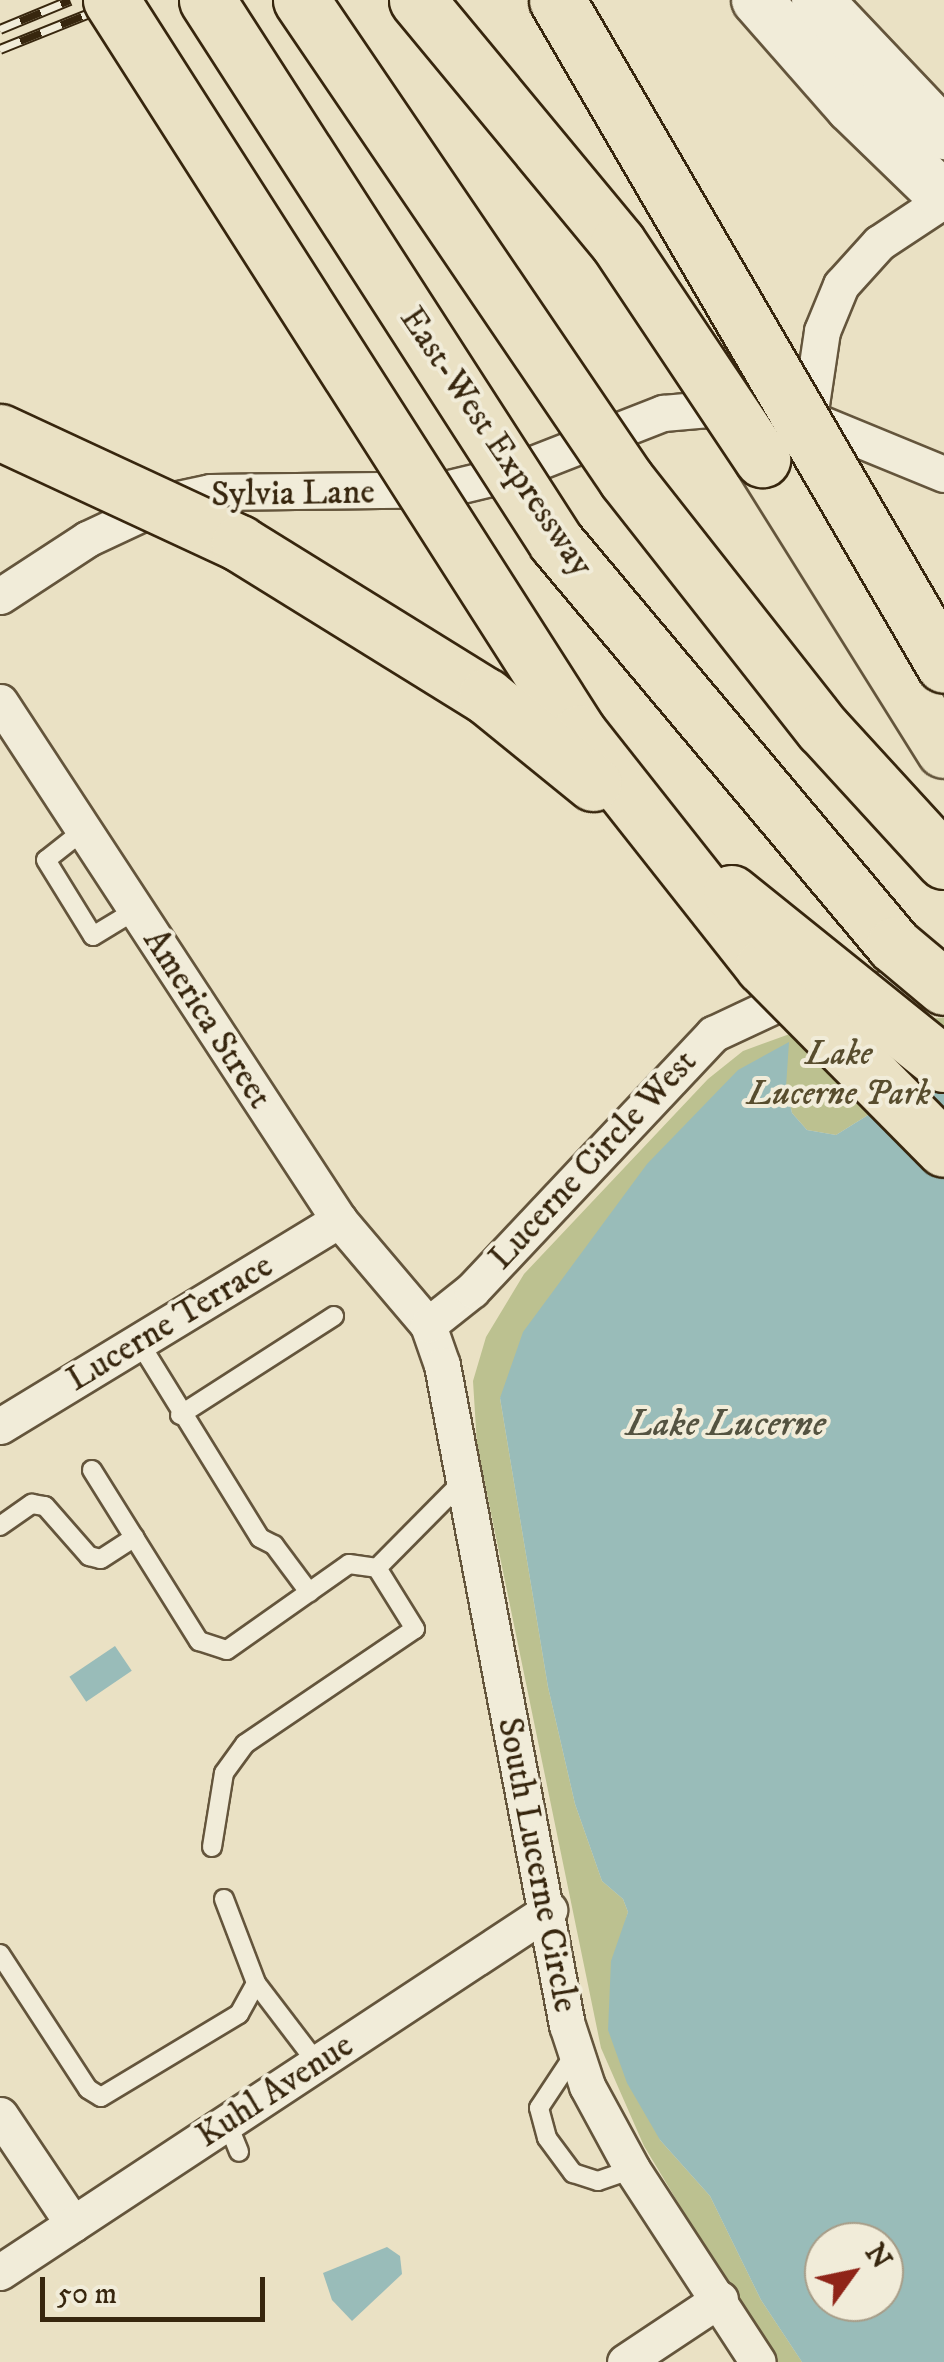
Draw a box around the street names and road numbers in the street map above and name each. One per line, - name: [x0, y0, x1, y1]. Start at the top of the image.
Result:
- street label: East-West Expressway: [390, 299, 602, 585]
- street label: Sylvia Lane: [211, 472, 375, 516]
- street label: America Street: [133, 922, 281, 1116]
- street label: Lucerne Circle West: [480, 1041, 706, 1279]
- street label: Lucerne Terrace: [59, 1245, 281, 1401]
- street label: South Lucerne Circle: [488, 1714, 586, 2016]
- street label: Kuhl Avenue: [189, 2025, 361, 2157]

